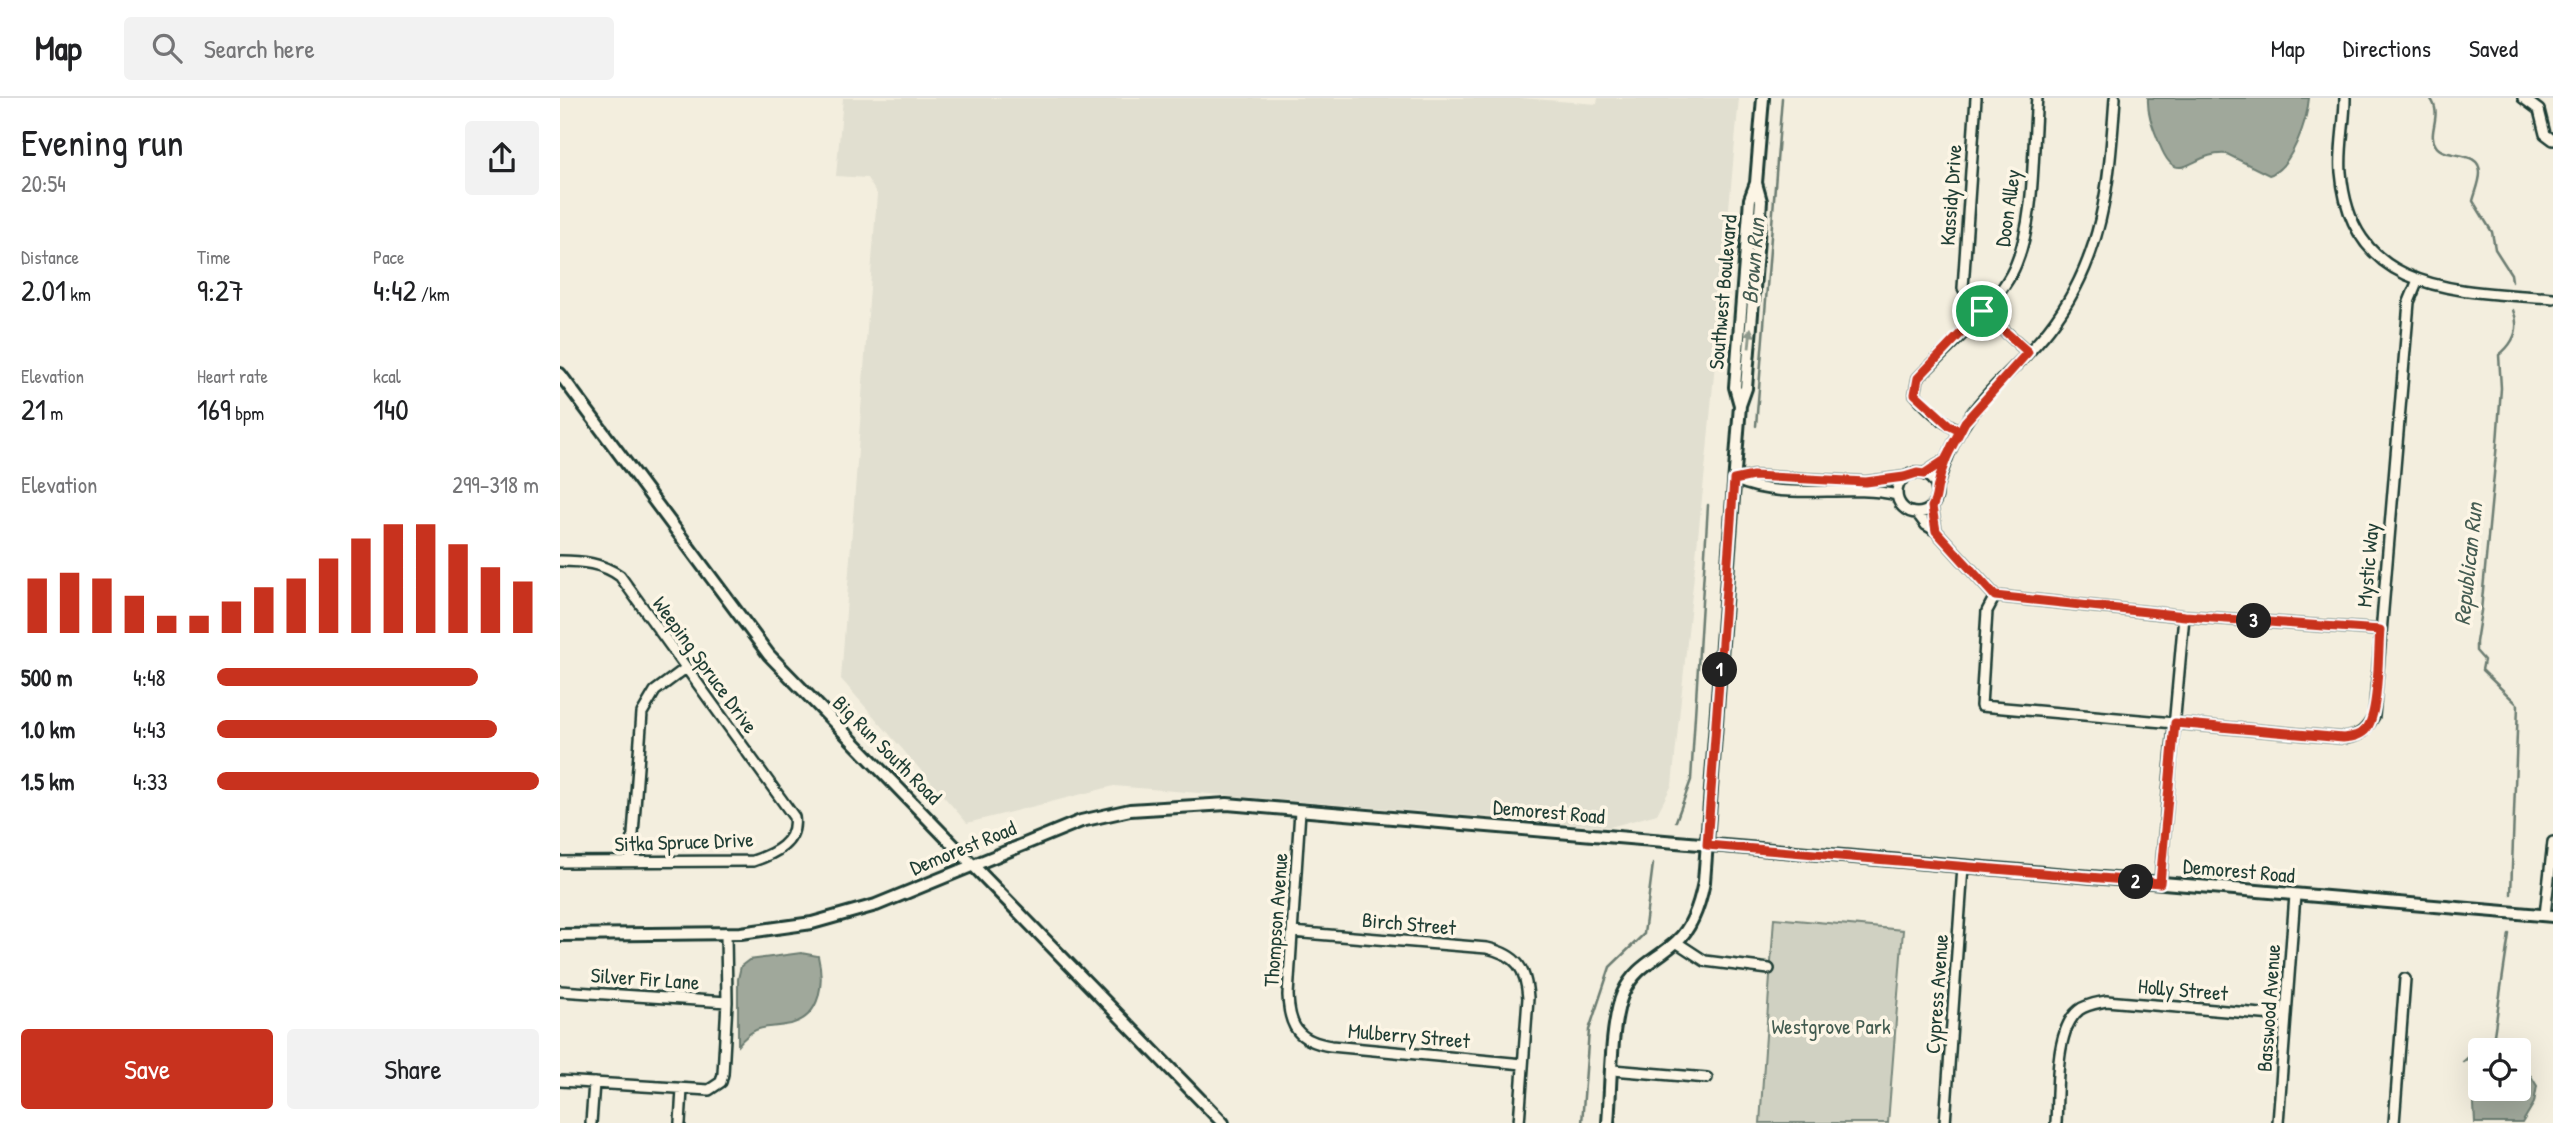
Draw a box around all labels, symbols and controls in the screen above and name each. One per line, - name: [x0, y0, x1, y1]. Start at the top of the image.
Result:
- search box: [124, 17, 614, 80]
- text: Map: [35, 26, 82, 70]
- icon: search: [148, 29, 186, 67]
- text: Search here: [204, 31, 315, 66]
- text: Map: [2271, 32, 2305, 64]
- text: Directions: [2343, 32, 2431, 64]
- text: Saved: [2469, 32, 2518, 64]
- text: Evening run: [21, 116, 184, 168]
- button: share: [465, 121, 539, 195]
- street label: Kassidy Drive: [1932, 143, 1969, 247]
- street label: Doon Alley: [1988, 167, 2027, 248]
- text: 20:54: [21, 168, 66, 199]
- street label: Southwest Boulevard: [1701, 213, 1744, 370]
- water label: Brown Run: [1733, 215, 1772, 305]
- text: Distance: [21, 244, 79, 270]
- text: Time: [197, 244, 231, 270]
- text: Pace: [373, 244, 405, 270]
- text: 2.01: [21, 270, 66, 310]
- text: 9:27: [197, 270, 244, 310]
- text: 4:42: [373, 270, 417, 310]
- text: km: [66, 281, 91, 307]
- text: /km: [417, 281, 450, 307]
- pin: [1952, 281, 2012, 341]
- icon: arrive: [1963, 292, 2001, 330]
- one-way arrow: [1745, 326, 1756, 348]
- text: Elevation: [21, 363, 84, 389]
- text: Heart rate: [197, 363, 268, 389]
- text: kcal: [373, 363, 401, 389]
- text: 21: [21, 389, 46, 429]
- text: 169: [197, 389, 231, 429]
- text: 140: [373, 389, 409, 429]
- text: m: [46, 400, 63, 426]
- text: bpm: [231, 400, 264, 426]
- text: Elevation: [21, 469, 97, 500]
- text: 299–318 m: [452, 469, 539, 500]
- water label: Republican Run: [2446, 500, 2491, 627]
- street label: Mystic Way: [2349, 522, 2386, 608]
- street label: Weeping Spruce Drive: [646, 590, 765, 739]
- pin: 3: [2236, 603, 2272, 638]
- text: 3: [2249, 607, 2258, 633]
- pin: 1: [1702, 652, 1738, 688]
- text: 1: [1716, 656, 1723, 682]
- text: 500 m: [21, 662, 72, 693]
- text: 4:48: [133, 662, 166, 693]
- street label: Big Run South Road: [826, 689, 948, 811]
- text: 1.0 km: [21, 714, 75, 745]
- text: 4:43: [133, 714, 166, 745]
- text: 1.5 km: [21, 766, 74, 797]
- text: 4:33: [133, 766, 168, 797]
- street label: Demorest Road: [1492, 792, 1606, 831]
- street label: Demorest Road: [905, 813, 1020, 882]
- street label: Sitka Spruce Drive: [614, 825, 754, 858]
- street label: Demorest Road: [2182, 851, 2296, 890]
- street label: Thompson Avenue: [1256, 852, 1295, 988]
- pin: 2: [2118, 864, 2154, 900]
- text: 2: [2131, 868, 2140, 894]
- street label: Birch Street: [1361, 905, 1458, 942]
- street label: Cypress Avenue: [1918, 933, 1955, 1055]
- street label: Basswood Avenue: [2250, 943, 2287, 1073]
- street label: Silver Fir Lane: [590, 960, 700, 997]
- street label: Holly Street: [2137, 971, 2230, 1008]
- park label: Westgrove Park: [1771, 1012, 1891, 1041]
- street label: Mulberry Street: [1347, 1016, 1472, 1055]
- button: Save: [21, 1029, 273, 1109]
- button: Share: [287, 1029, 539, 1109]
- map controls: [2468, 1038, 2531, 1101]
- button: locate: [2468, 1038, 2531, 1101]

